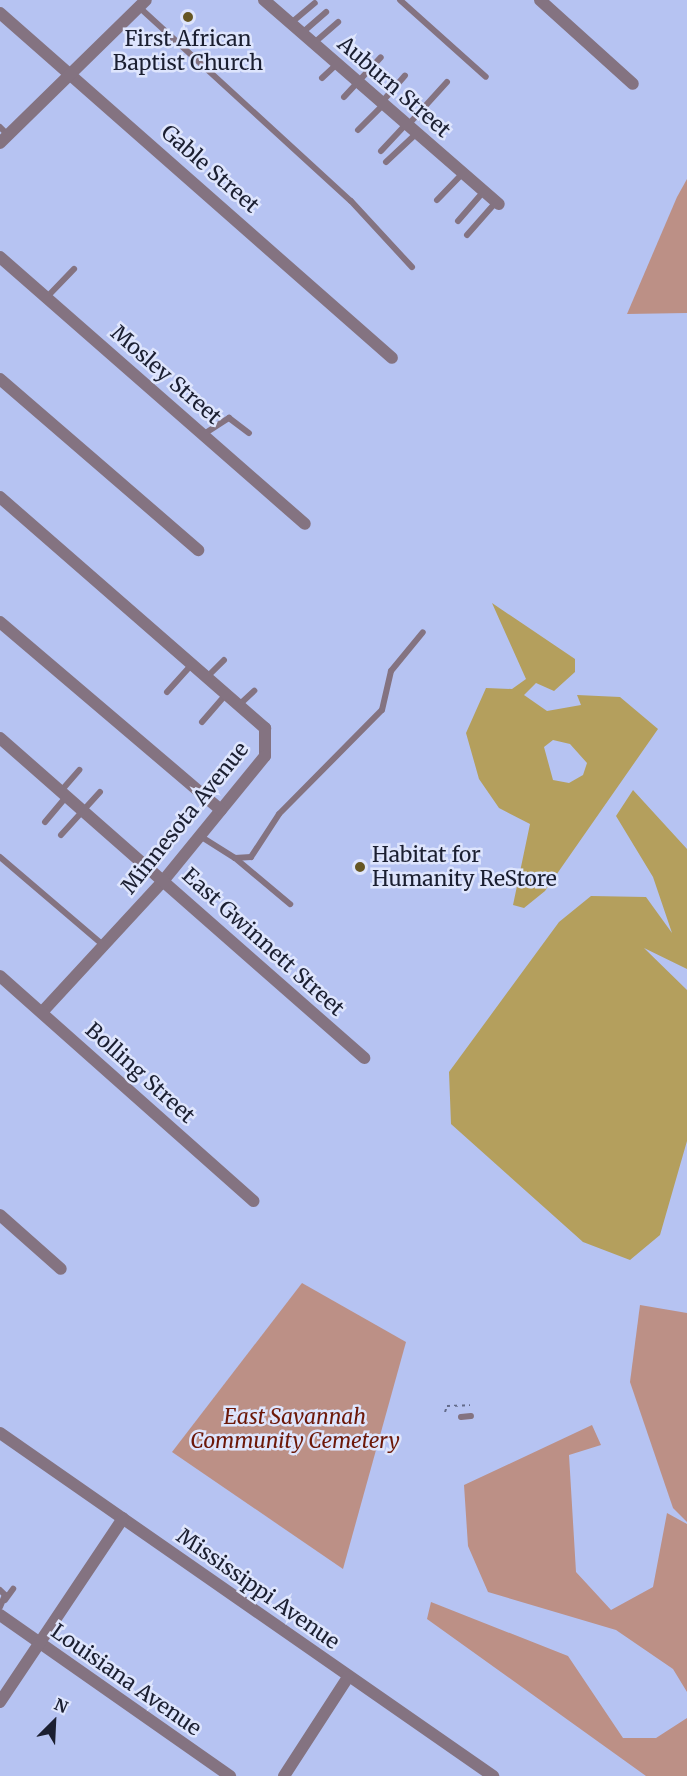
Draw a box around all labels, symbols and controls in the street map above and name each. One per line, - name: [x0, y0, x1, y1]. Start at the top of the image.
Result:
- marker: First African Baptist Church: [181, 10, 195, 24]
- place label: First African Baptist Church: [113, 26, 263, 76]
- street label: Auburn Street: [332, 31, 456, 143]
- street label: Gable Street: [156, 120, 264, 218]
- street label: Mosley Street: [106, 320, 226, 430]
- street label: Minnesota Avenue: [116, 737, 254, 899]
- place label: Habitat for Humanity ReStore: [372, 842, 557, 892]
- marker: Habitat for Humanity ReStore: [353, 860, 367, 874]
- street label: East Gwinnett Street: [177, 863, 349, 1021]
- street label: Bolling Street: [80, 1017, 200, 1129]
- park label: East Savannah Community Cemetery: [190, 1404, 400, 1454]
- street label: Mississippi Avenue: [172, 1523, 344, 1655]
- street label: Louisiana Avenue: [46, 1619, 206, 1741]
- north arrow: [24, 1692, 84, 1752]
- text: N: [51, 1694, 71, 1717]

